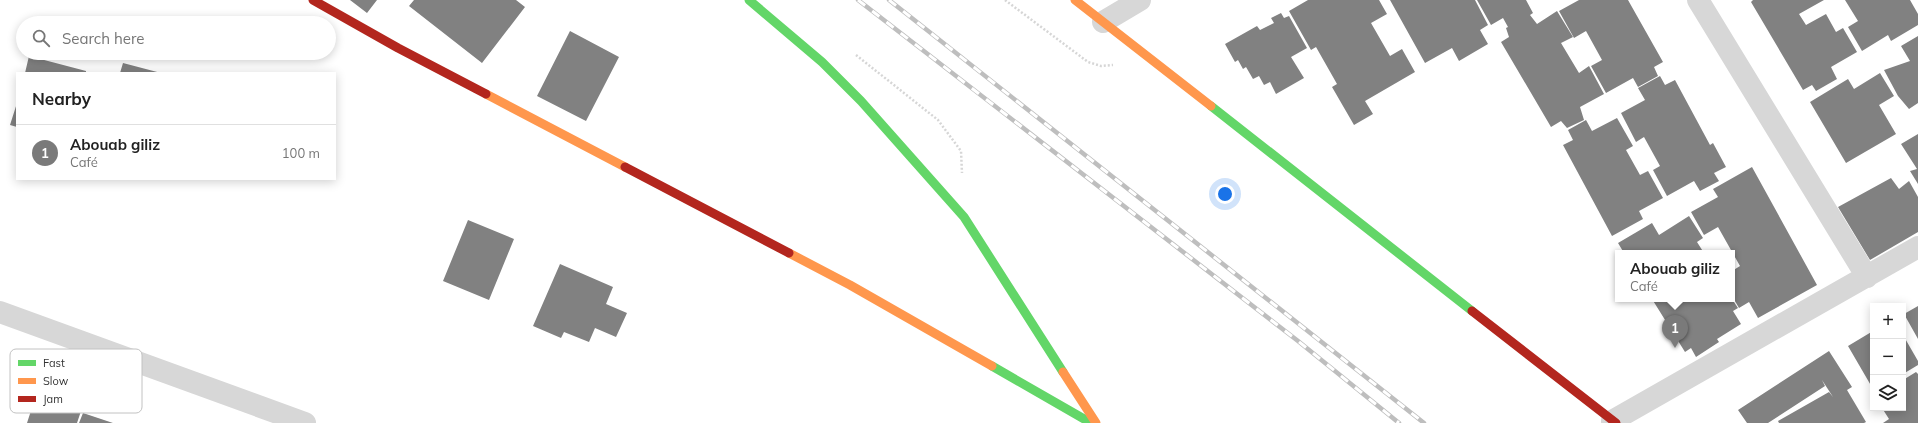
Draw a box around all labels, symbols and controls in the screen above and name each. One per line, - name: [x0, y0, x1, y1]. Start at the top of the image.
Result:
- search box: [16, 16, 336, 60]
- icon: search: [30, 27, 52, 49]
- text: Search here: [62, 29, 144, 48]
- text: Nearby: [32, 88, 91, 109]
- text: Abouab giliz: [70, 135, 160, 154]
- text: 1: [41, 145, 49, 161]
- text: 100 m: [282, 145, 320, 161]
- text: Café: [70, 154, 98, 170]
- your location: [1215, 184, 1235, 204]
- popup: [1615, 250, 1735, 302]
- text: Abouab giliz: [1630, 259, 1720, 278]
- text: Café: [1630, 278, 1658, 294]
- map controls: [1870, 303, 1906, 411]
- button: +: [1870, 303, 1906, 339]
- pin: 1: [1662, 315, 1688, 348]
- button: −: [1870, 339, 1906, 375]
- legend: [10, 349, 142, 413]
- text: Fast: [43, 356, 65, 370]
- text: Slow: [43, 374, 69, 388]
- button: layers: [1870, 375, 1906, 411]
- text: Jam: [43, 392, 63, 406]

